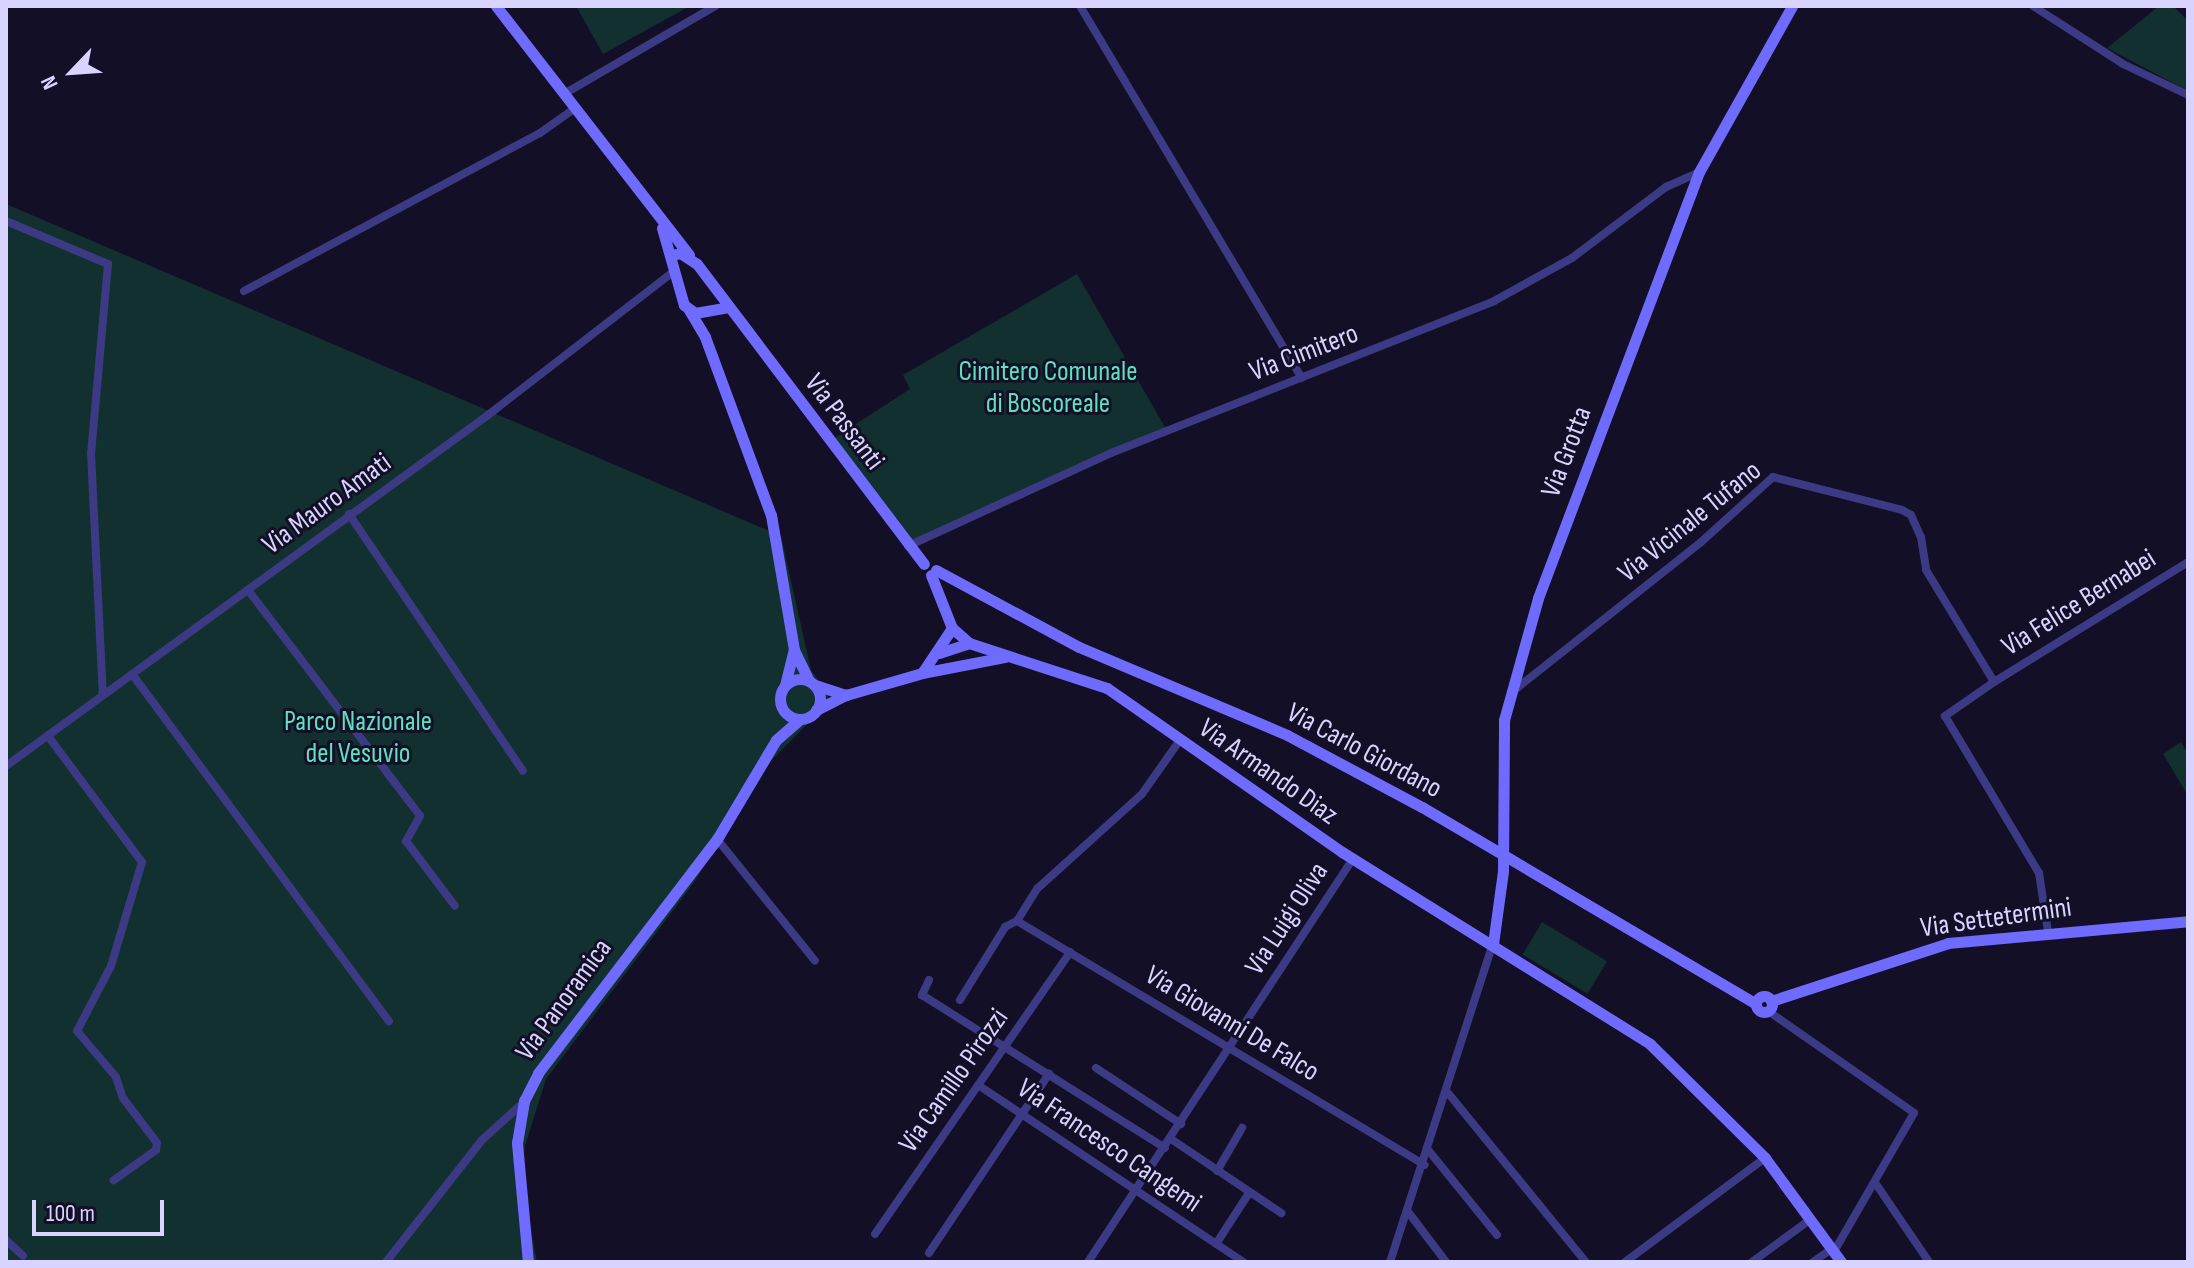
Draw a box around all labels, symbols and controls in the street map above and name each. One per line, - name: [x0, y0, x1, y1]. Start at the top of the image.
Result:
- north arrow: [32, 32, 112, 112]
- text: N: [35, 71, 65, 93]
- street label: Via Cimitero: [1245, 317, 1363, 389]
- park label: Cimitero Comunale di Boscoreale: [958, 355, 1138, 421]
- street label: Via Passanti: [797, 367, 891, 477]
- street label: Via Grotta: [1534, 402, 1600, 502]
- street label: Via Mauro Amati: [256, 446, 398, 562]
- street label: Via Vicinale Tufano: [1612, 454, 1768, 590]
- street label: Via Felice Bernabei: [1996, 542, 2162, 664]
- street label: Via Carlo Giordano: [1281, 696, 1447, 806]
- park label: Parco Nazionale del Vesuvio: [284, 705, 432, 771]
- street label: Via Armando Diaz: [1192, 712, 1344, 832]
- street label: Via Luigi Oliva: [1238, 857, 1336, 981]
- street label: Via Settetermini: [1918, 891, 2074, 945]
- street label: Via Panoramica: [509, 933, 619, 1067]
- street label: Via Giovanni De Falco: [1139, 959, 1325, 1089]
- street label: Via Camillo Pirozzi: [892, 1003, 1016, 1159]
- street label: Via Francesco Cangemi: [1011, 1072, 1207, 1220]
- scale bar: [36, 1184, 168, 1234]
- text: 100 m: [46, 1199, 95, 1228]

